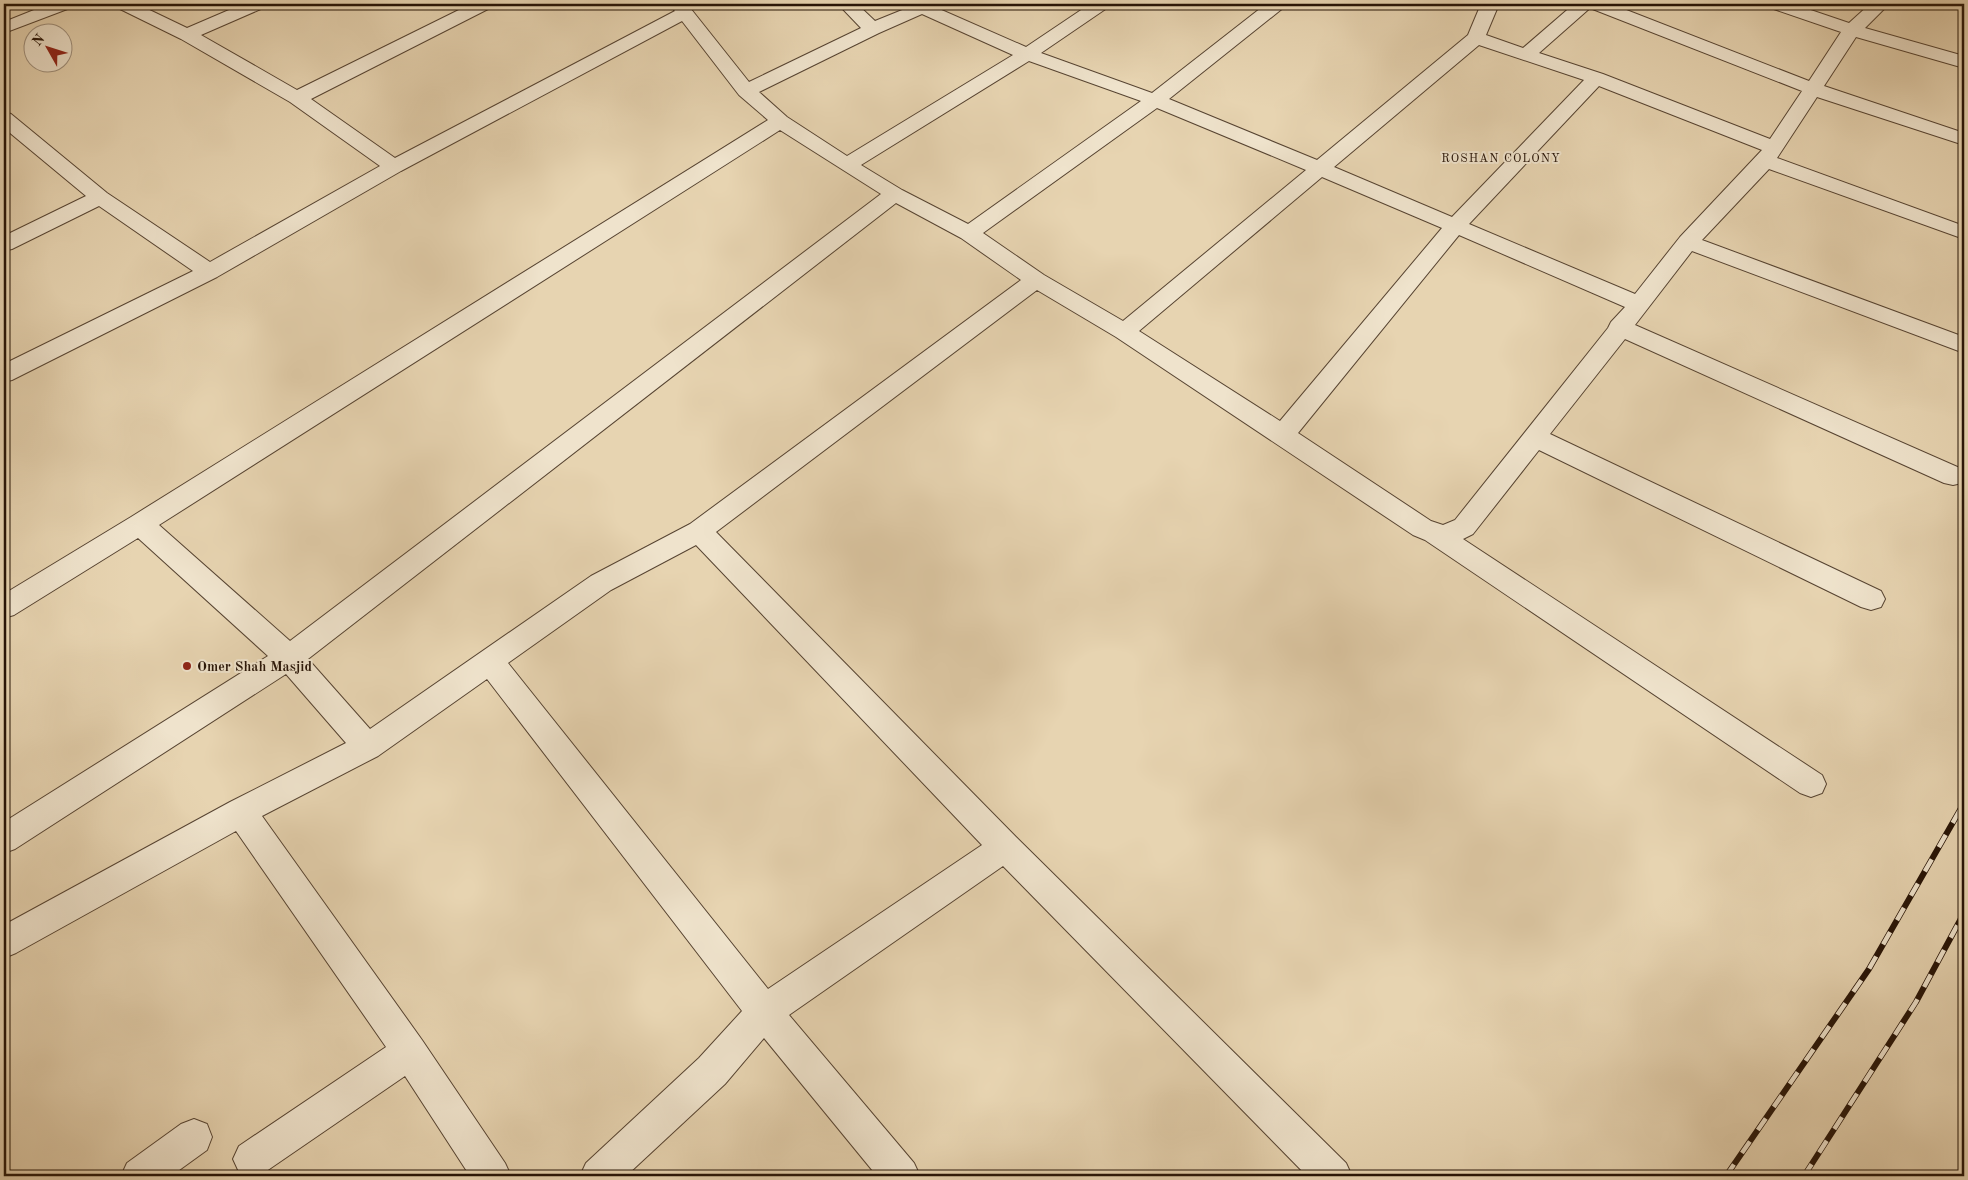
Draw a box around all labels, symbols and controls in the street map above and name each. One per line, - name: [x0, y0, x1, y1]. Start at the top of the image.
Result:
- north arrow: [22, 22, 72, 72]
- text: N: [30, 32, 48, 49]
- district label: ROSHAN COLONY: [1441, 153, 1561, 165]
- marker: Omer Shah Masjid: [181, 660, 193, 672]
- place label: Omer Shah Masjid: [197, 660, 312, 674]

